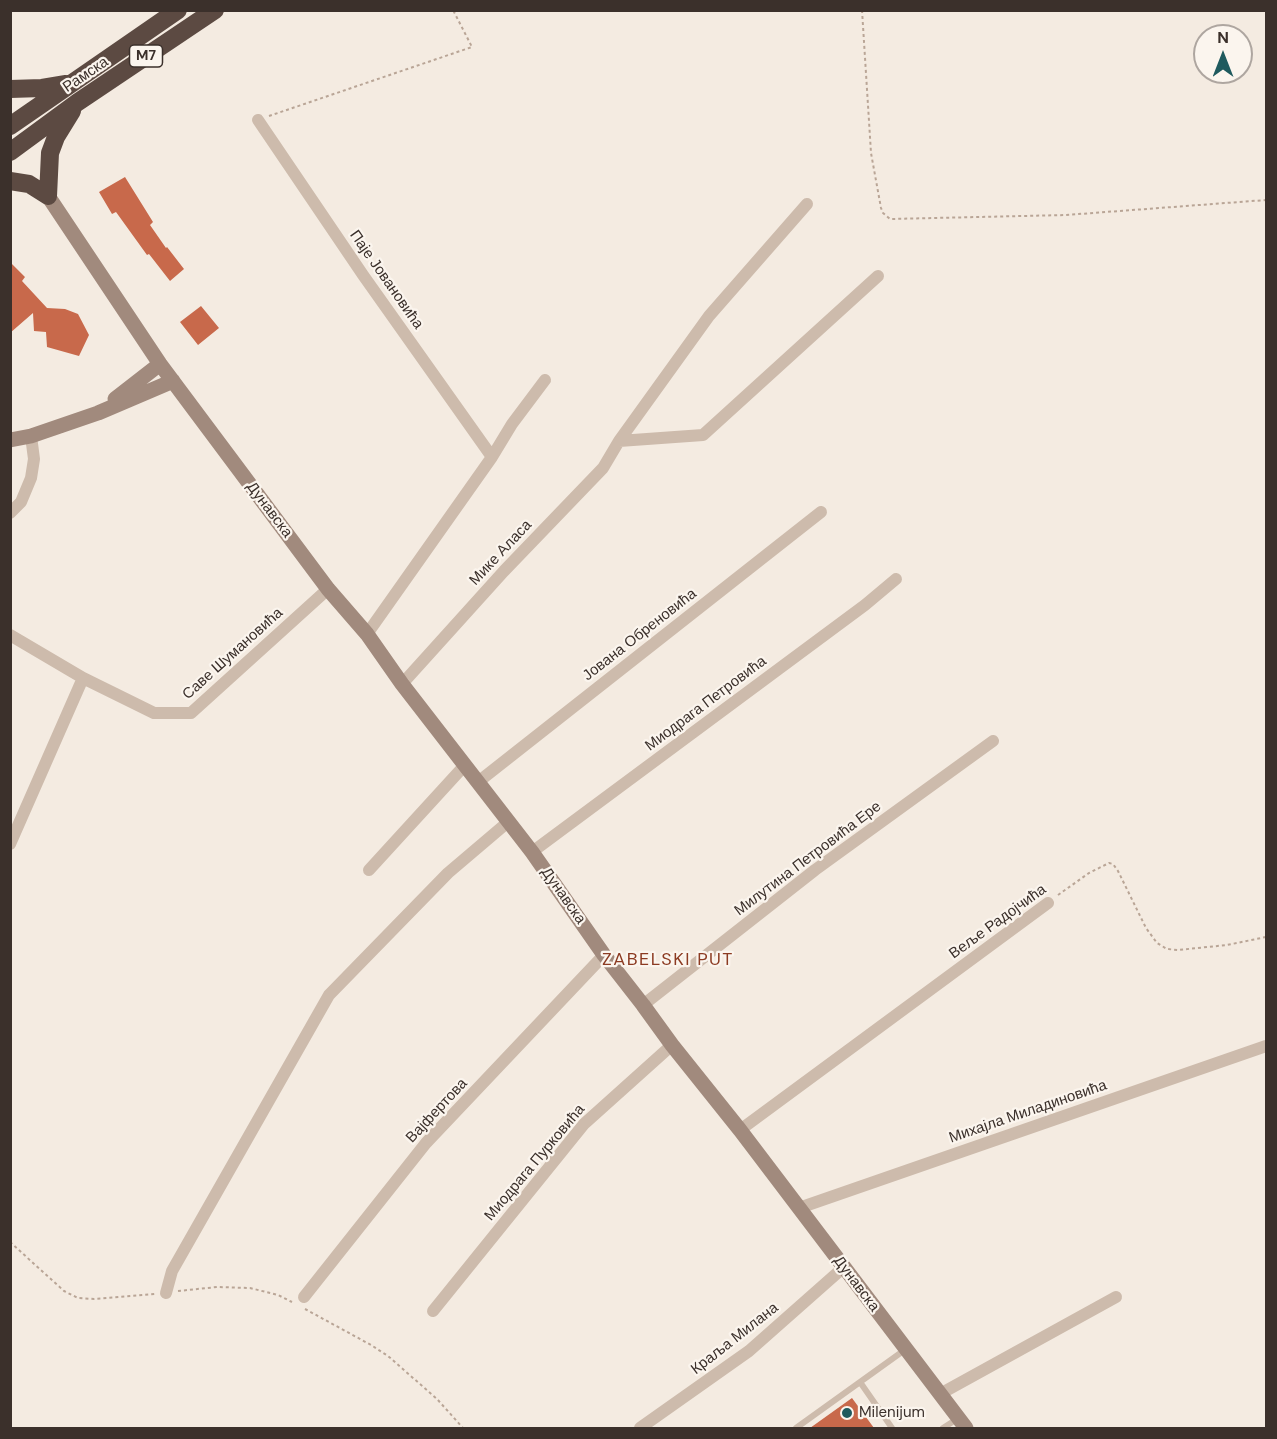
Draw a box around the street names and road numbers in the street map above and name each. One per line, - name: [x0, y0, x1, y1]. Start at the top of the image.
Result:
- road number: M7: [130, 45, 162, 67]
- street label: Рамска: [60, 53, 112, 97]
- street label: Паје Јовановића: [345, 227, 427, 333]
- street label: Дунавска: [242, 479, 296, 541]
- street label: Мике Аласа: [466, 517, 536, 589]
- street label: Јована Обреновића: [580, 585, 700, 685]
- street label: Саве Шумановића: [179, 604, 287, 704]
- street label: Миодрага Петровића: [642, 653, 770, 755]
- street label: Милутина Петровића Ере: [731, 798, 885, 920]
- street label: Дунавска: [537, 864, 589, 928]
- street label: Веље Радојчића: [946, 881, 1050, 963]
- street label: Вајфертова: [403, 1075, 471, 1147]
- street label: Михајла Миладиновића: [947, 1077, 1109, 1147]
- street label: Миодрага Пурковића: [481, 1101, 589, 1225]
- street label: Дунавска: [829, 1253, 883, 1315]
- street label: Краља Милана: [688, 1299, 782, 1379]

